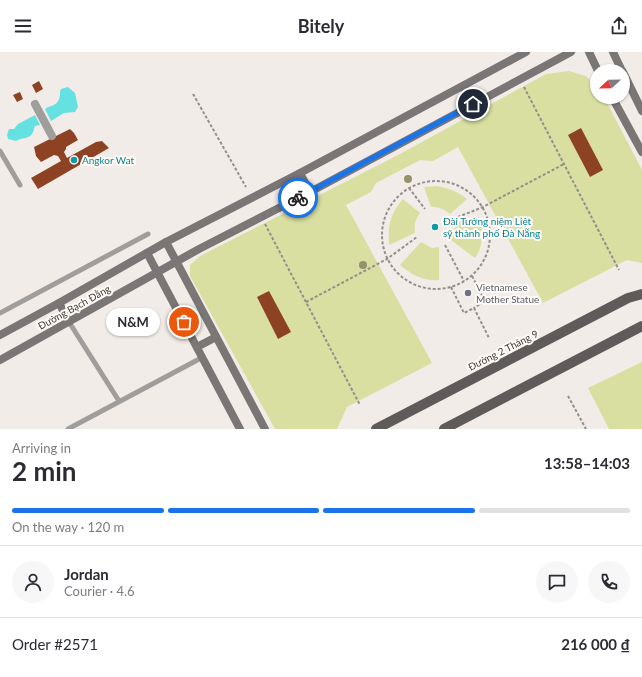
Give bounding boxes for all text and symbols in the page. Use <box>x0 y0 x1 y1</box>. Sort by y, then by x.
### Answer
icon: menu <box>12 15 34 37</box>
text: Bitely <box>298 15 344 37</box>
icon: share <box>608 15 630 37</box>
north arrow <box>590 64 630 104</box>
map controls <box>590 64 630 104</box>
pin <box>456 87 490 121</box>
icon: home <box>462 93 484 115</box>
place label: Angkor Wat <box>82 154 135 166</box>
marker: Angkor Wat <box>69 155 79 165</box>
courier <box>278 178 318 218</box>
icon: bike <box>287 187 309 209</box>
place label: Đài Tưởng niệm Liệt sỹ thành phố Đà Nẵng <box>443 215 540 239</box>
marker: Đài Tưởng niệm Liệt sỹ thành phố Đà Nẵng <box>430 222 440 232</box>
place label: Vietnamese Mother Statue <box>476 281 539 305</box>
street label: Đường Bạch Đằng <box>36 282 112 332</box>
marker: Vietnamese Mother Statue <box>463 288 473 298</box>
pin <box>167 305 201 339</box>
callout: N&M <box>106 308 160 336</box>
icon: bag <box>173 311 195 333</box>
text: N&M <box>117 314 149 330</box>
street label: Đường 2 Tháng 9 <box>466 327 540 373</box>
text: Arriving in <box>12 440 71 456</box>
text: 13:58–14:03 <box>544 454 630 472</box>
text: 2 min <box>12 455 76 487</box>
text: On the way · 120 m <box>12 519 124 535</box>
button: person <box>12 561 54 603</box>
button: chat <box>536 561 578 603</box>
button: phone <box>588 561 630 603</box>
text: Jordan <box>64 565 109 583</box>
text: Courier · 4.6 <box>64 583 135 599</box>
text: Order #2571 <box>12 635 98 653</box>
text: 216 000 ₫ <box>561 635 630 653</box>

